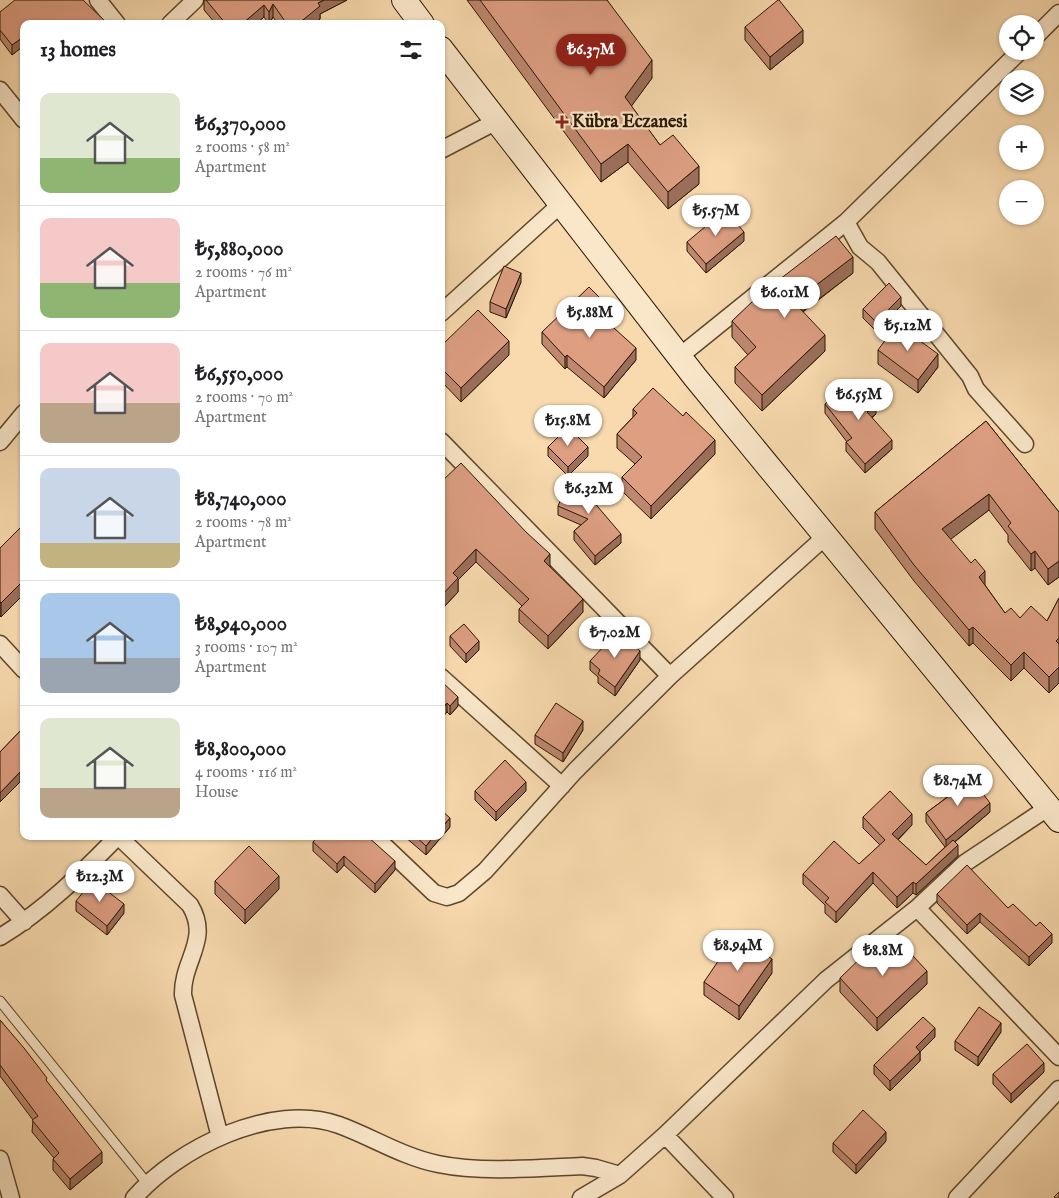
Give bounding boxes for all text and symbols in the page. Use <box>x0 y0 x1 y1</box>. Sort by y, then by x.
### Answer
map controls <box>999 15 1044 225</box>
button: locate <box>999 15 1044 60</box>
pin: ₺6.37M <box>550 34 632 76</box>
icon: filters <box>397 36 425 64</box>
text: 13 homes <box>40 37 116 64</box>
text: ₺6.37M <box>567 40 615 60</box>
button: layers <box>999 70 1044 115</box>
text: ₺6,370,000 <box>195 111 286 138</box>
place label: Kübra Eczanesi <box>572 111 688 134</box>
icon: home <box>80 113 140 173</box>
marker: Kübra Eczanesi <box>556 116 568 128</box>
button: + <box>999 125 1044 170</box>
text: 2 rooms · 58 m² <box>195 138 290 158</box>
text: Apartment <box>195 158 266 178</box>
button: − <box>999 180 1044 225</box>
pin: ₺5.57M <box>675 194 757 237</box>
text: ₺5.57M <box>693 201 739 221</box>
text: ₺5,880,000 <box>195 236 284 263</box>
icon: home <box>80 238 140 298</box>
text: 2 rooms · 76 m² <box>195 263 292 283</box>
pin: ₺6.01M <box>744 276 826 319</box>
text: Apartment <box>195 283 266 303</box>
text: ₺6.01M <box>761 283 809 303</box>
pin: ₺5.88M <box>549 296 631 339</box>
text: ₺5.88M <box>567 303 613 323</box>
pin: ₺5.12M <box>867 310 949 352</box>
text: ₺5.12M <box>885 316 931 336</box>
text: ₺6,550,000 <box>195 361 283 388</box>
icon: home <box>80 363 140 423</box>
pin: ₺6.55M <box>818 378 900 421</box>
text: ₺6.55M <box>836 385 882 405</box>
text: 2 rooms · 70 m² <box>195 388 293 408</box>
pin: ₺15.8M <box>527 404 609 447</box>
text: Apartment <box>195 408 266 428</box>
text: ₺15.8M <box>545 411 591 431</box>
pin: ₺6.32M <box>548 472 630 515</box>
text: ₺6.32M <box>565 479 613 499</box>
text: ₺8,740,000 <box>195 486 287 513</box>
icon: home <box>80 488 140 548</box>
text: 2 rooms · 78 m² <box>195 513 292 533</box>
text: Apartment <box>195 533 266 553</box>
text: ₺8,940,000 <box>195 611 287 638</box>
icon: home <box>80 613 140 673</box>
pin: ₺7.02M <box>574 616 656 659</box>
text: ₺7.02M <box>590 623 640 643</box>
text: 3 rooms · 107 m² <box>195 638 298 658</box>
text: Apartment <box>195 658 266 678</box>
text: ₺8,800,000 <box>195 736 286 763</box>
icon: home <box>80 738 140 798</box>
text: 4 rooms · 116 m² <box>195 763 297 783</box>
pin: ₺8.74M <box>917 764 999 807</box>
text: ₺8.74M <box>934 771 982 791</box>
text: House <box>195 783 238 803</box>
pin: ₺12.3M <box>59 860 141 903</box>
text: ₺12.3M <box>76 867 124 887</box>
pin: ₺8.94M <box>697 930 779 972</box>
pin: ₺8.8M <box>848 934 918 977</box>
text: ₺8.94M <box>714 936 762 956</box>
text: ₺8.8M <box>863 941 903 961</box>

